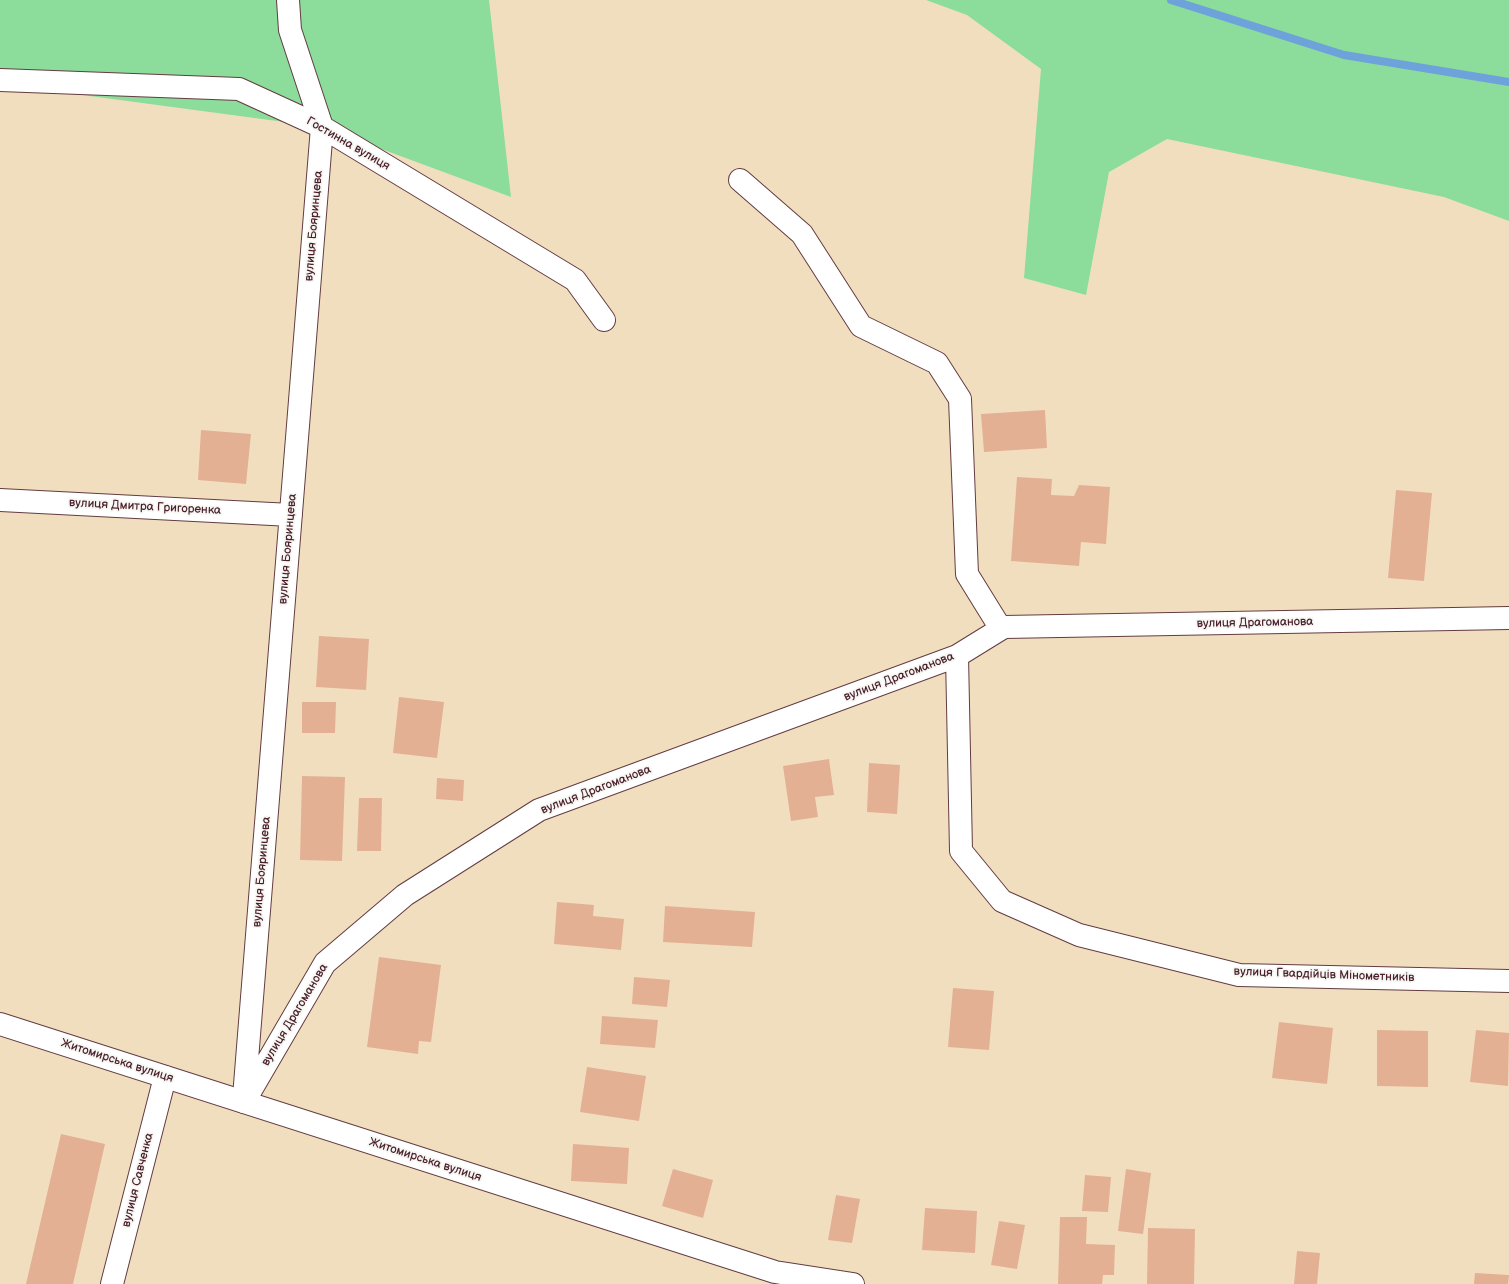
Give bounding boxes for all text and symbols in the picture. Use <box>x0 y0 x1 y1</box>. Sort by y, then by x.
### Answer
street label: Гостинна вулиця <box>304 114 392 174</box>
street label: вулиця Бояринцева <box>302 170 326 282</box>
street label: вулиця Бояринцева <box>276 493 300 605</box>
street label: вулиця Дмитра Григоренка <box>69 496 221 518</box>
street label: вулиця Драгоманова <box>1197 615 1313 631</box>
street label: вулиця Драгоманова <box>842 649 956 705</box>
street label: вулиця Драгоманова <box>539 762 653 818</box>
street label: вулиця Бояринцева <box>250 816 274 928</box>
street label: вулиця Драгоманова <box>259 961 331 1069</box>
street label: вулиця Гвардійців Мінометників <box>1233 965 1415 985</box>
street label: Житомирська вулиця <box>59 1036 175 1086</box>
street label: вулиця Савченка <box>119 1131 157 1229</box>
street label: Житомирська вулиця <box>367 1135 483 1185</box>

